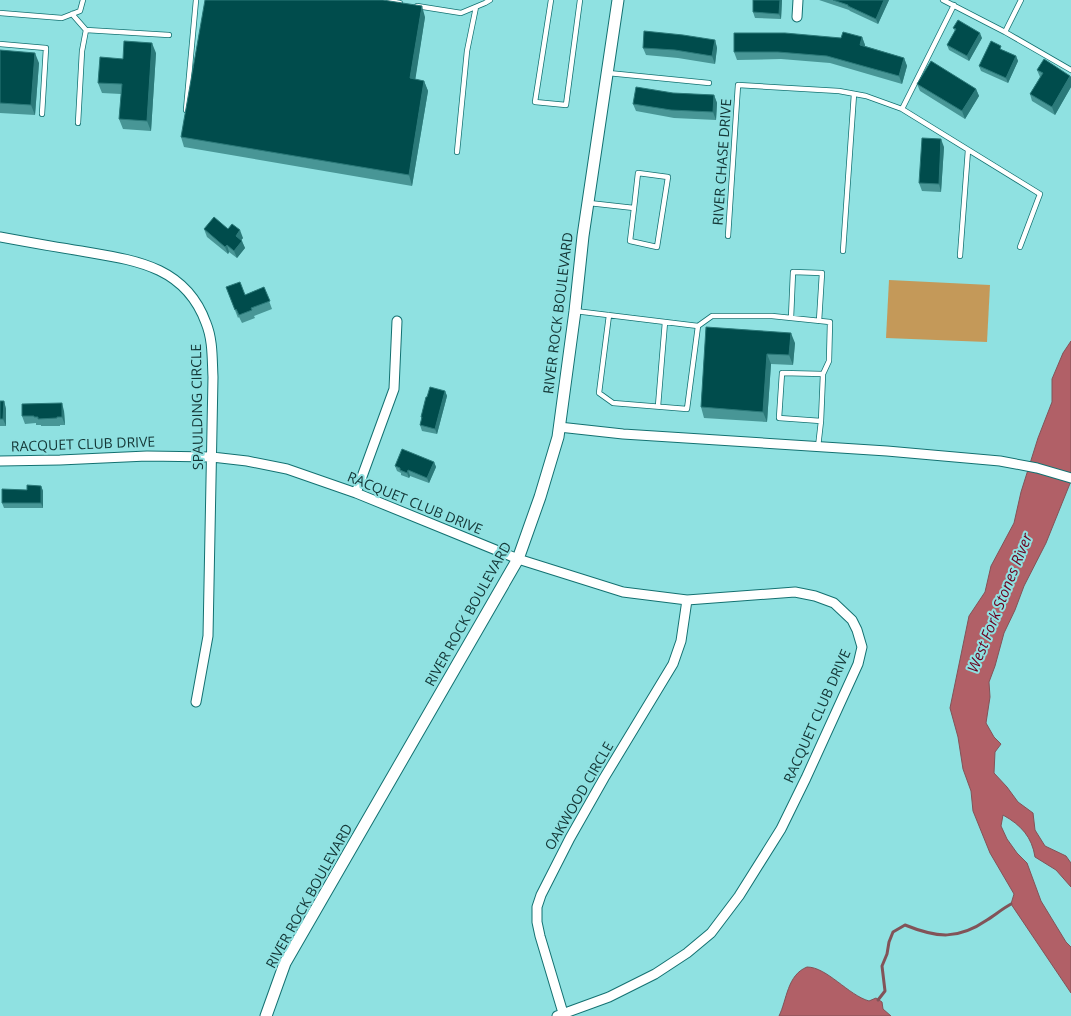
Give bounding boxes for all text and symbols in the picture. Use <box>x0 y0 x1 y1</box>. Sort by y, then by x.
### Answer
street label: RIVER CHASE DRIVE <box>708 98 735 226</box>
street label: RIVER ROCK BOULEVARD <box>538 231 577 395</box>
street label: SPAULDING CIRCLE <box>186 344 207 470</box>
street label: RACQUET CLUB DRIVE <box>10 431 155 456</box>
street label: RACQUET CLUB DRIVE <box>345 467 486 538</box>
water label: West Fork Stones River <box>962 529 1037 675</box>
street label: RIVER ROCK BOULEVARD <box>420 538 515 690</box>
street label: RACQUET CLUB DRIVE <box>779 646 855 786</box>
street label: OAKWOOD CIRCLE <box>540 738 617 853</box>
street label: RIVER ROCK BOULEVARD <box>261 820 356 972</box>

